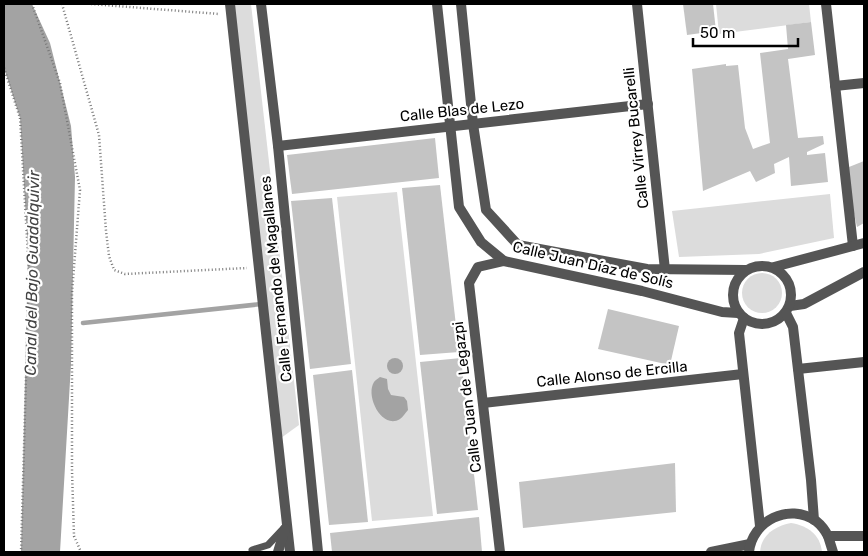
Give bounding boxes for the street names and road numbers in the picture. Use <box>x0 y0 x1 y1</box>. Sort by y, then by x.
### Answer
street label: Calle Virrey Bucarelli <box>620 66 652 210</box>
street label: Calle Blas de Lezo <box>399 95 525 125</box>
street label: Calle Fernando de Magallanes <box>256 175 296 383</box>
street label: Calle Juan Díaz de Solís <box>511 238 676 292</box>
street label: Calle Juan de Legazpi <box>449 320 485 474</box>
street label: Calle Alonso de Ercilla <box>536 357 688 391</box>

